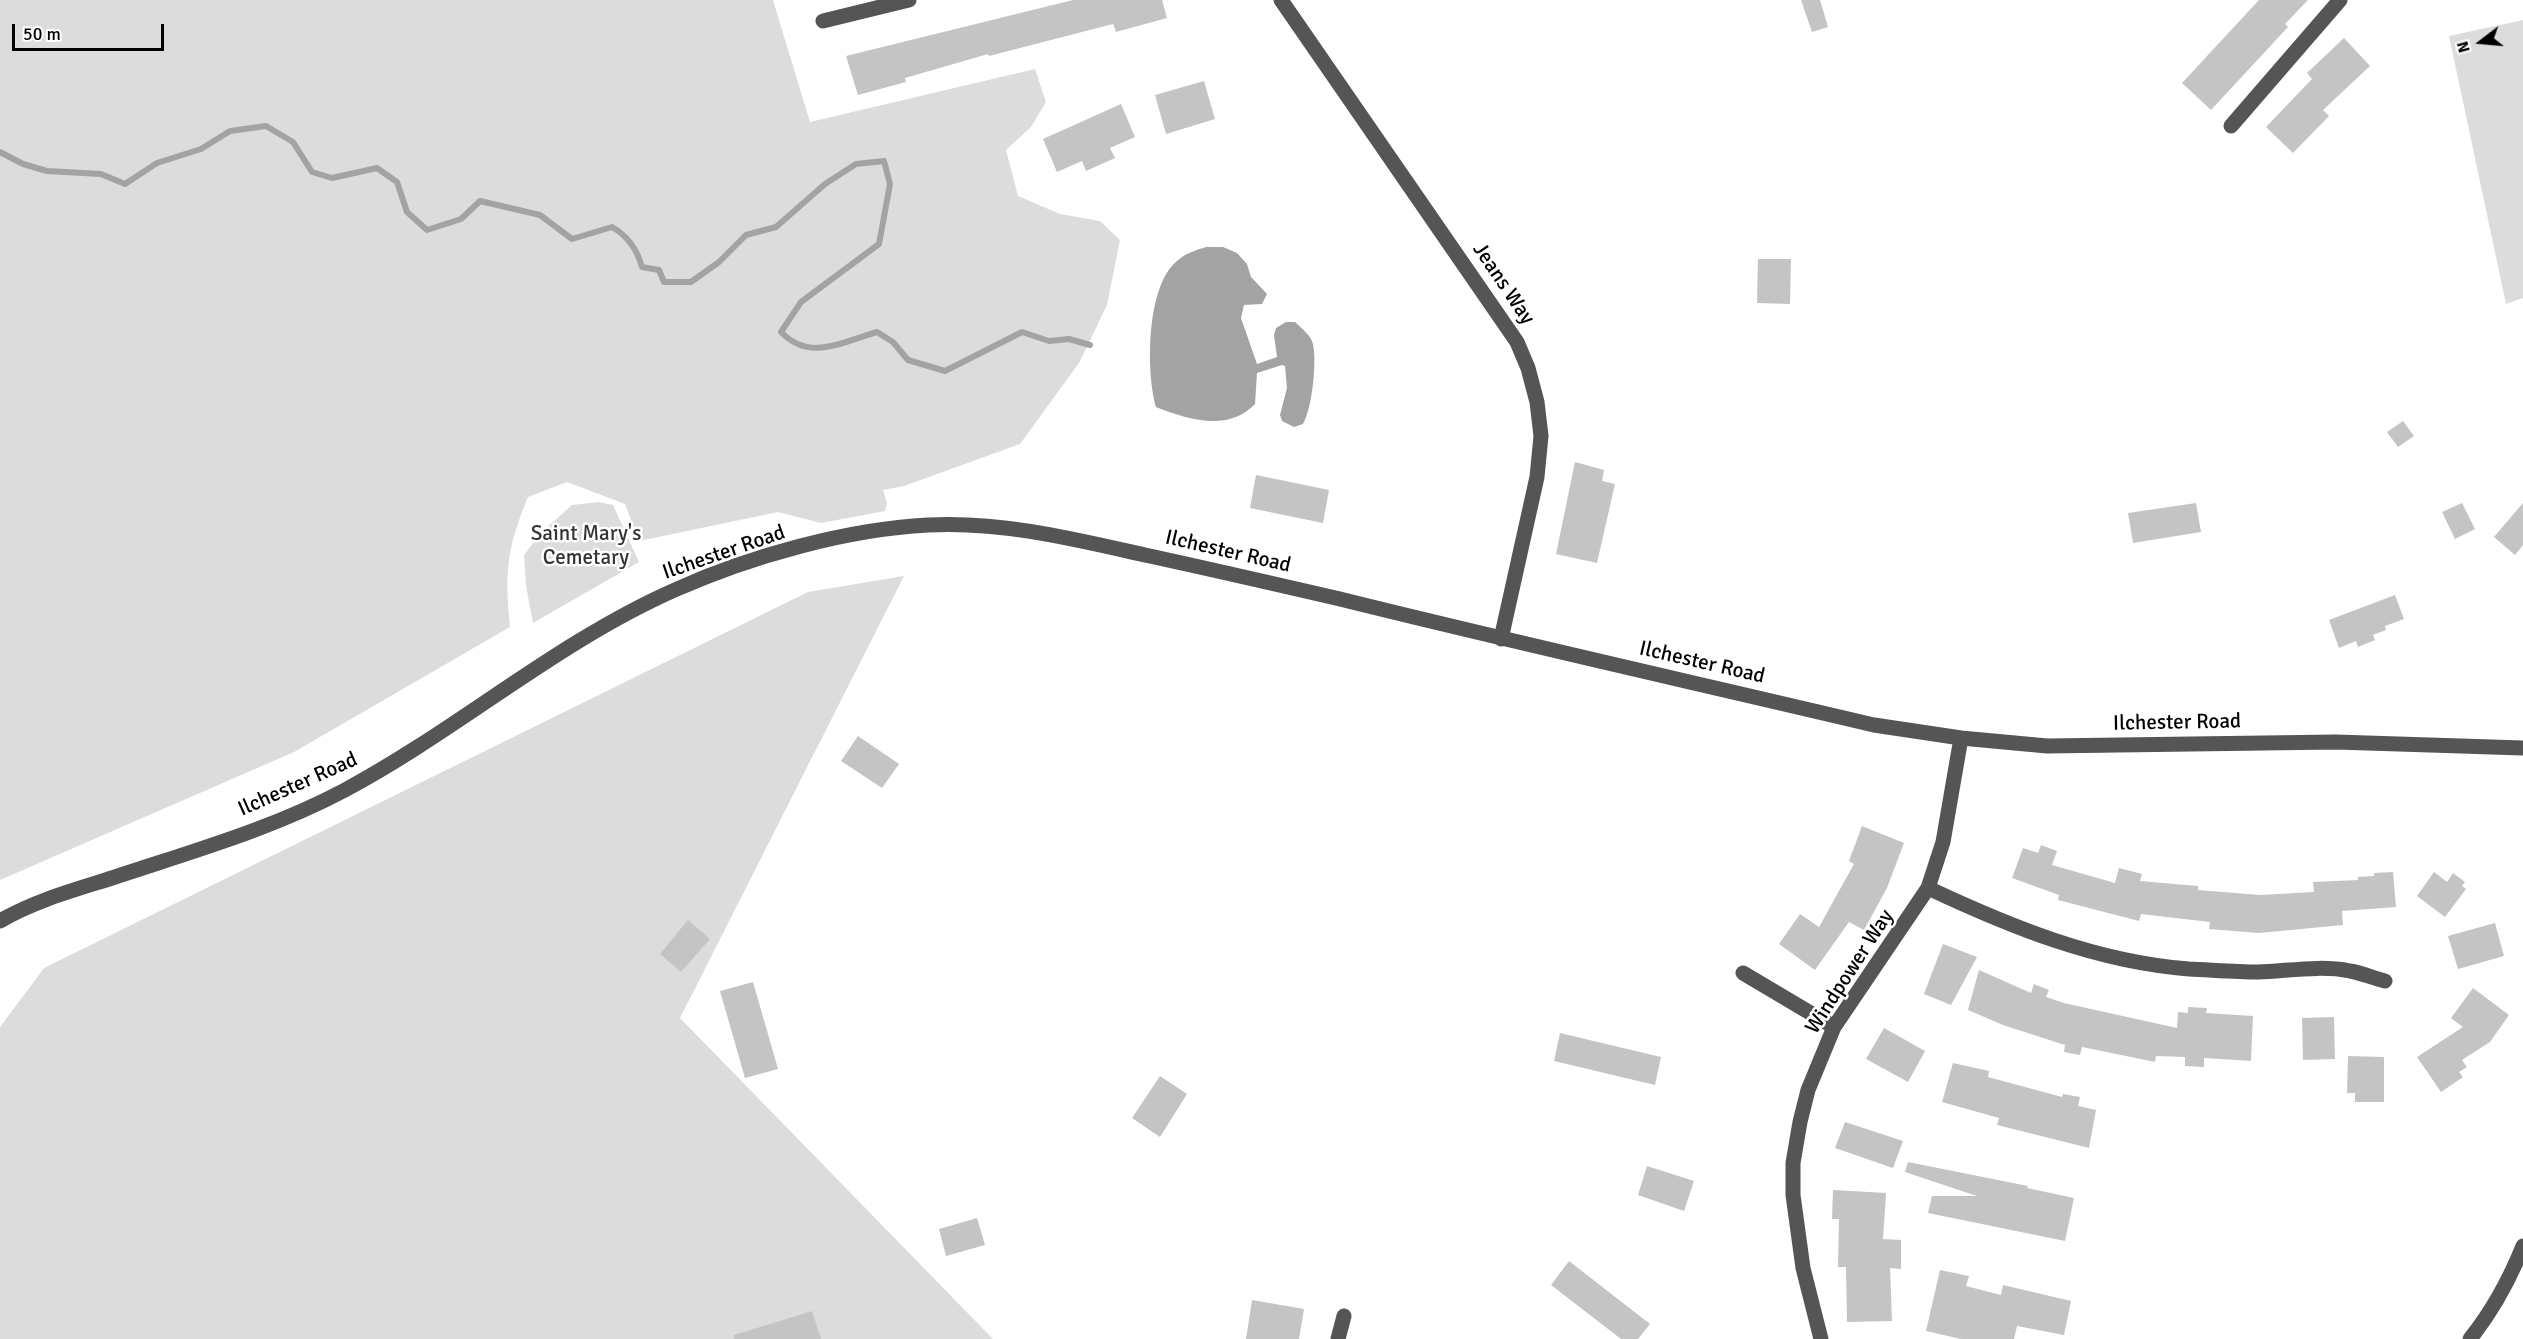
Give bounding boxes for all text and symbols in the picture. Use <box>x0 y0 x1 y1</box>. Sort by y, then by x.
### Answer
scale bar <box>15 12 166 50</box>
north arrow <box>2451 12 2511 72</box>
text: 50 m <box>23 23 61 45</box>
text: N <box>2453 39 2475 55</box>
street label: Jeans Way <box>1467 238 1539 330</box>
street label: Ilchester Road <box>659 520 789 586</box>
park label: Saint Mary's Cemetary <box>531 521 641 571</box>
street label: Ilchester Road <box>1163 525 1293 579</box>
street label: Ilchester Road <box>1637 636 1767 690</box>
street label: Ilchester Road <box>2113 709 2241 737</box>
street label: Ilchester Road <box>234 747 362 823</box>
street label: Windpower Way <box>1800 905 1900 1039</box>

